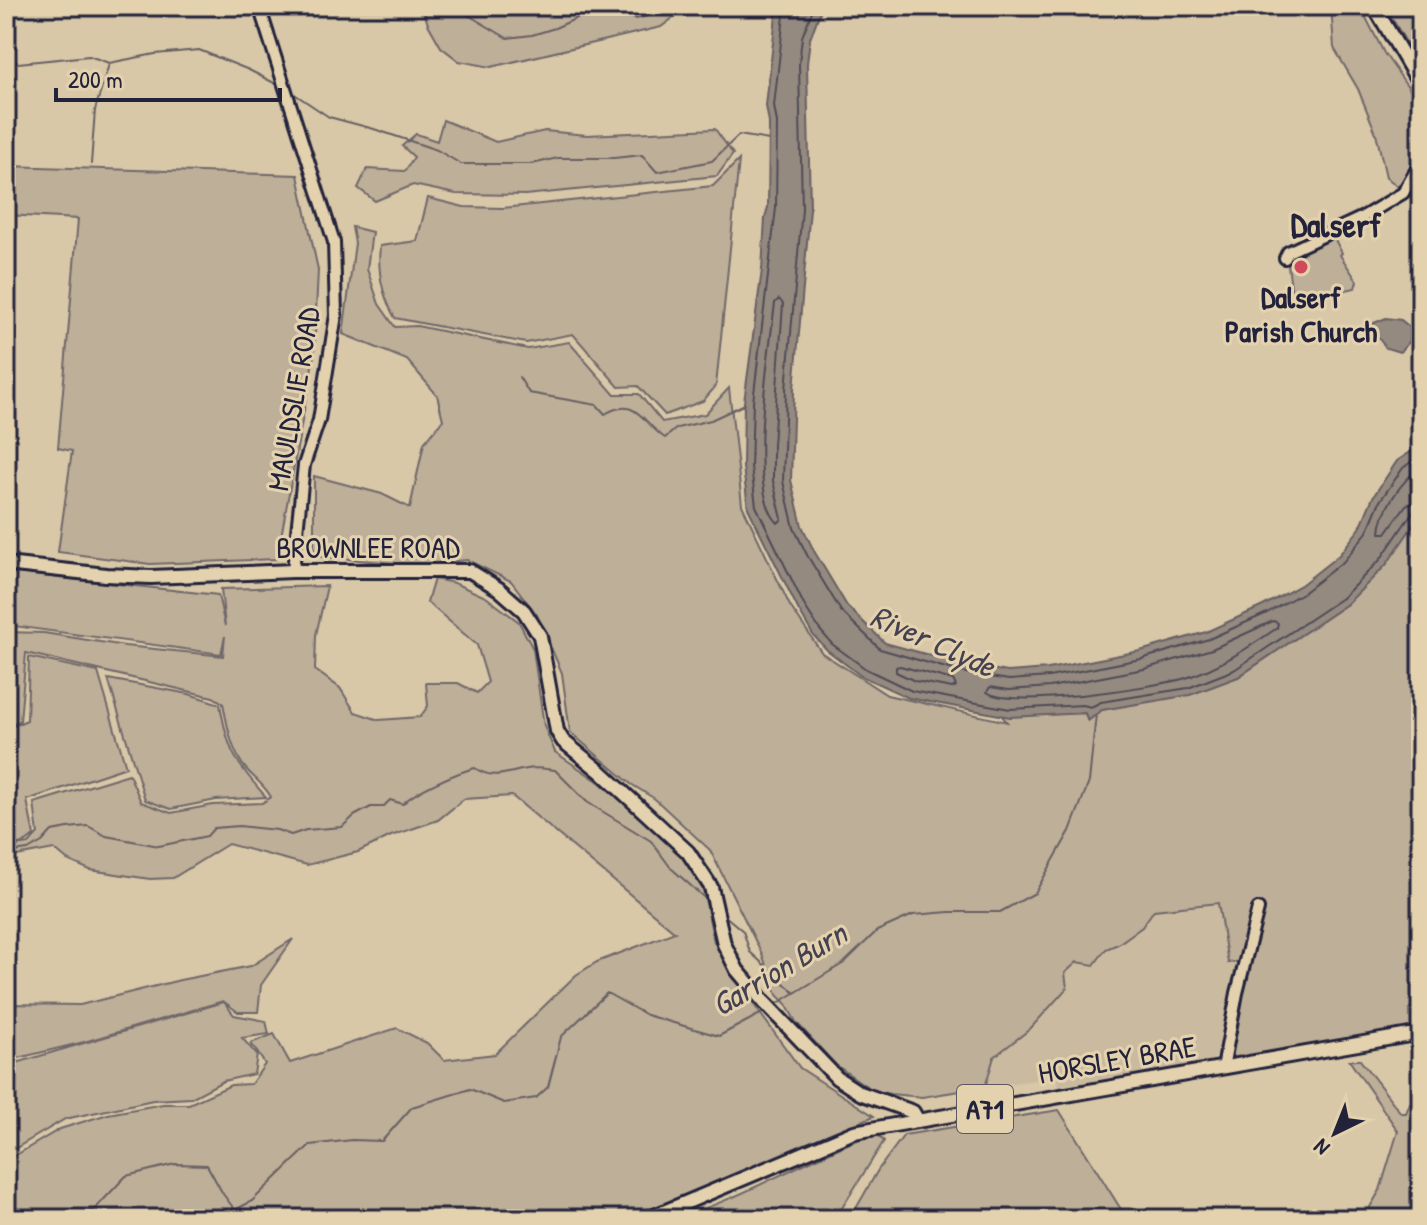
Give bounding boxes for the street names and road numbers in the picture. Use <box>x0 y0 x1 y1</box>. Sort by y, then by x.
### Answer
street label: MAULDSLIE ROAD <box>257 303 329 494</box>
street label: BROWNLEE ROAD <box>276 527 461 567</box>
street label: HORSLEY BRAE <box>1035 1025 1199 1093</box>
road number: A71 <box>957 1085 1013 1133</box>

